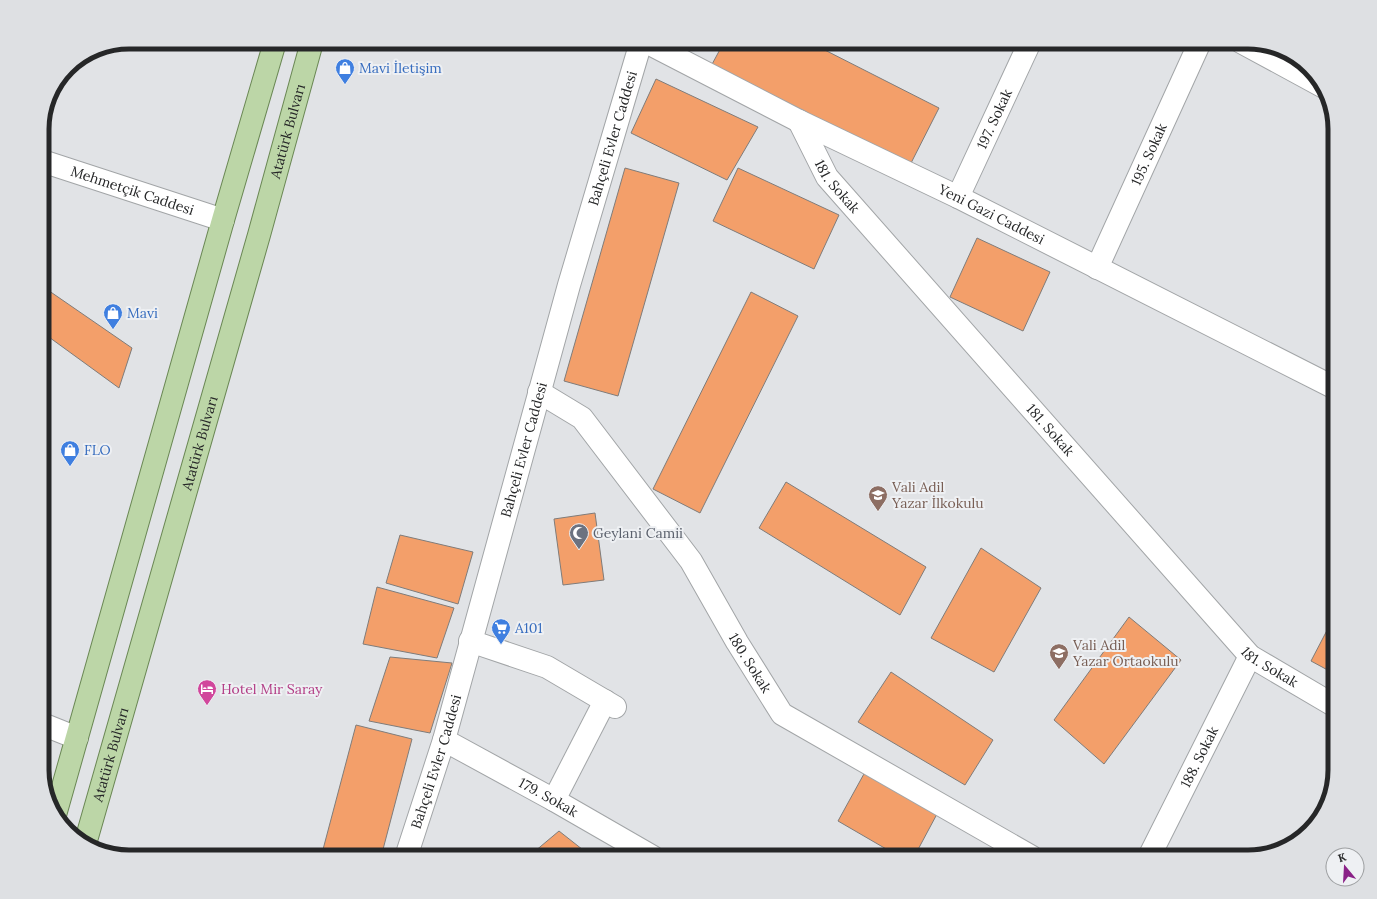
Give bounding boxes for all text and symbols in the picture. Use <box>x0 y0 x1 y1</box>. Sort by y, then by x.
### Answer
shop icon: Mavi İletişim <box>334 57 356 85</box>
place label: Mavi İletişim <box>359 59 442 77</box>
street label: Bahçeli Evler Caddesi <box>584 69 641 208</box>
street label: Atatürk Bulvarı <box>266 82 309 181</box>
street label: 197. Sokak <box>973 86 1016 152</box>
street label: 195. Sokak <box>1127 120 1171 188</box>
street label: 181. Sokak <box>811 156 864 217</box>
street label: Mehmetçik Caddesi <box>68 162 196 219</box>
street label: Yeni Gazi Caddesi <box>935 180 1048 248</box>
shop icon: Mavi <box>102 302 124 330</box>
place label: Mavi <box>127 304 158 322</box>
street label: Bahçeli Evler Caddesi <box>497 380 551 519</box>
street label: Atatürk Bulvarı <box>177 394 222 493</box>
street label: 181. Sokak <box>1023 400 1078 460</box>
shop icon: FLO <box>59 439 81 467</box>
place label: FLO <box>84 441 111 459</box>
place label: Vali Adil Yazar İlkokulu <box>891 478 984 512</box>
school or university icon: Vali Adil Yazar İlkokulu <box>867 484 889 512</box>
mosque icon: Geylani Camii <box>568 522 590 550</box>
place label: Geylani Camii <box>593 524 683 542</box>
supermarket icon: A101 <box>490 617 512 645</box>
place label: A101 <box>514 619 543 637</box>
street label: 180. Sokak <box>725 630 776 697</box>
place label: Vali Adil Yazar Ortaokulu <box>1072 636 1179 670</box>
school or university icon: Vali Adil Yazar Ortaokulu <box>1048 642 1070 670</box>
street label: 181. Sokak <box>1237 643 1302 691</box>
hotel icon: Hotel Mir Saray <box>196 678 218 706</box>
place label: Hotel Mir Saray <box>221 680 323 698</box>
street label: Bahçeli Evler Caddesi <box>407 693 465 831</box>
street label: Atatürk Bulvarı <box>88 705 133 805</box>
street label: 188. Sokak <box>1176 723 1222 791</box>
street label: 179. Sokak <box>516 774 582 821</box>
north arrow <box>1325 847 1365 887</box>
text: K <box>1336 850 1348 865</box>

